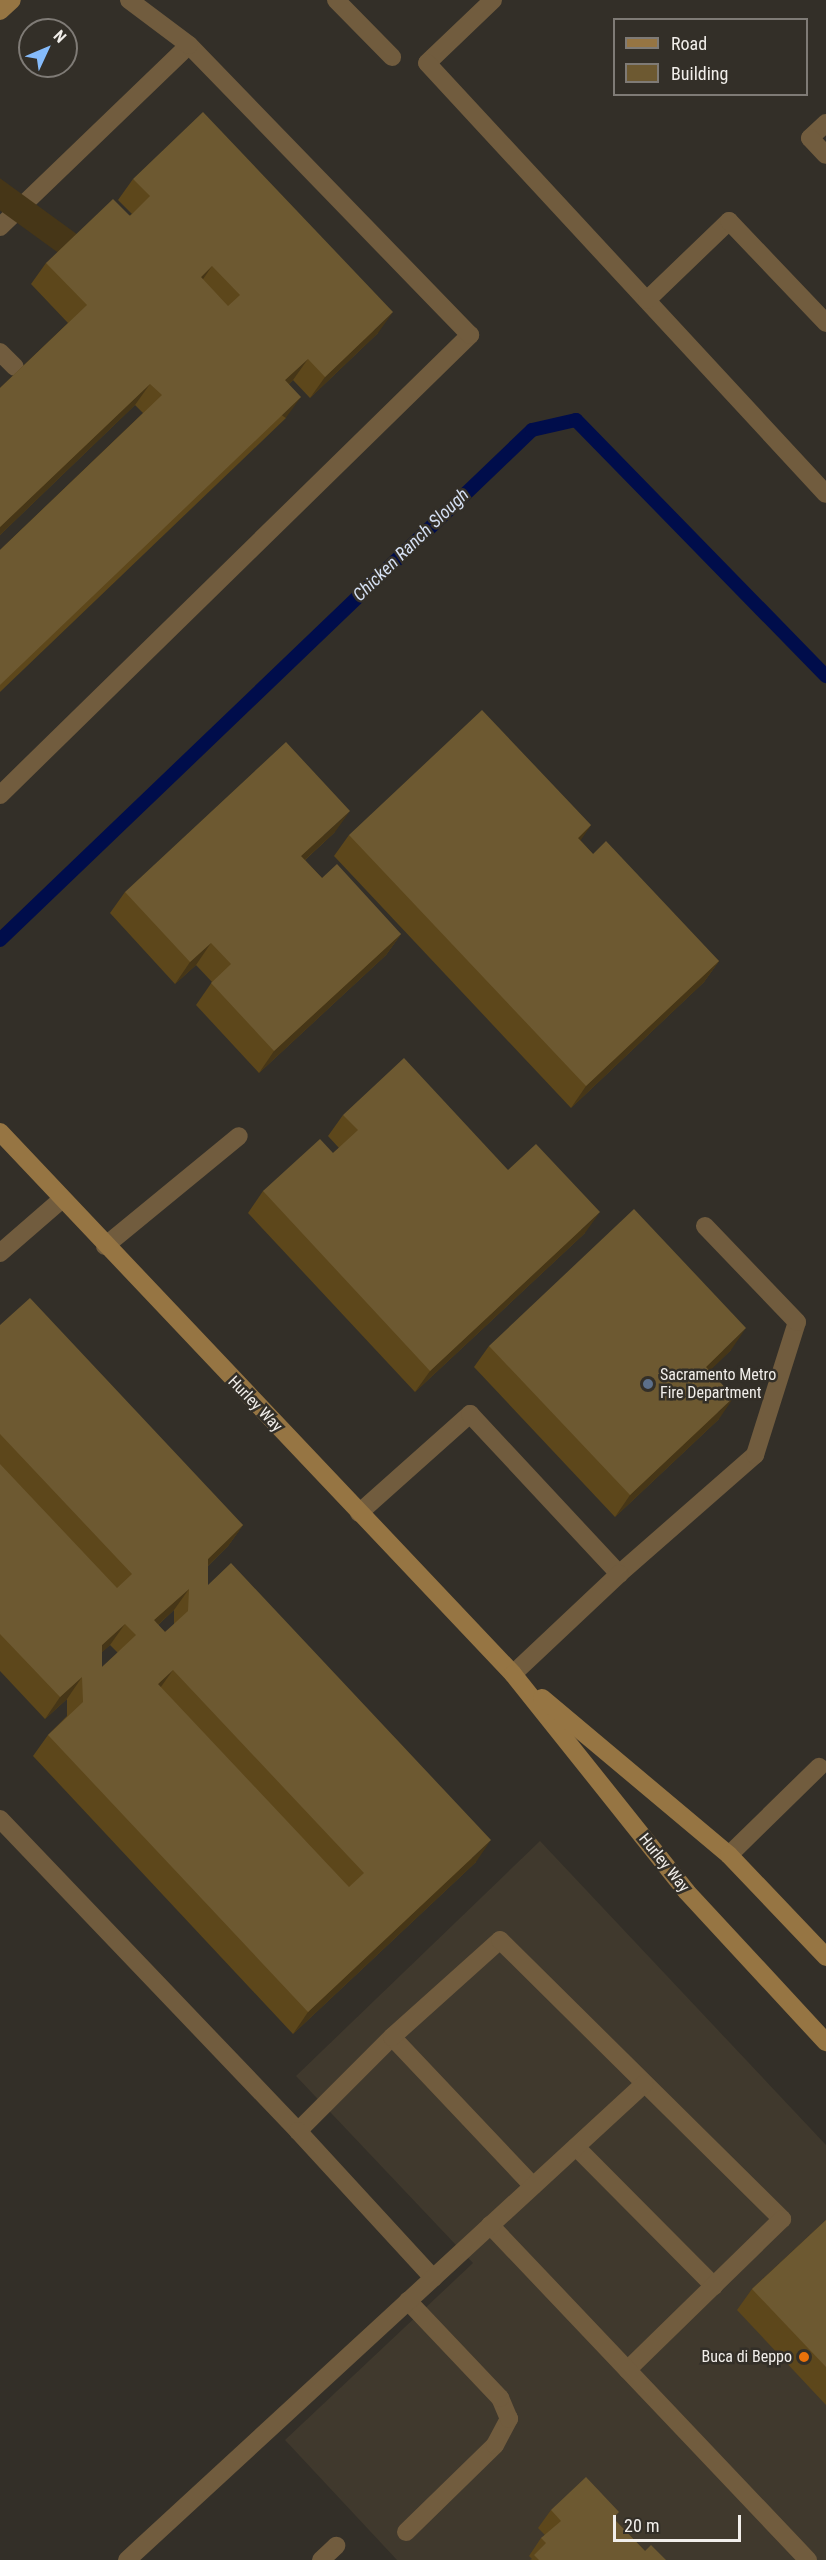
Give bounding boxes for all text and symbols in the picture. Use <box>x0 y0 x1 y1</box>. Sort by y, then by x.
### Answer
north arrow <box>18 18 78 78</box>
legend <box>613 18 808 96</box>
text: N <box>50 26 70 47</box>
text: Road <box>671 33 707 54</box>
text: Building <box>671 63 728 84</box>
water label: Chicken Ranch Slough <box>349 484 473 606</box>
place label: Sacramento Metro Fire Department <box>660 1365 776 1403</box>
street label: Hurley Way <box>224 1372 286 1436</box>
marker: Sacramento Metro Fire Department <box>641 1377 655 1391</box>
street label: Hurley Way <box>634 1830 694 1896</box>
place label: Buca di Beppo <box>701 2347 792 2367</box>
marker: Buca di Beppo <box>797 2350 811 2364</box>
scale bar <box>616 2503 744 2541</box>
text: 20 m <box>624 2515 659 2536</box>

